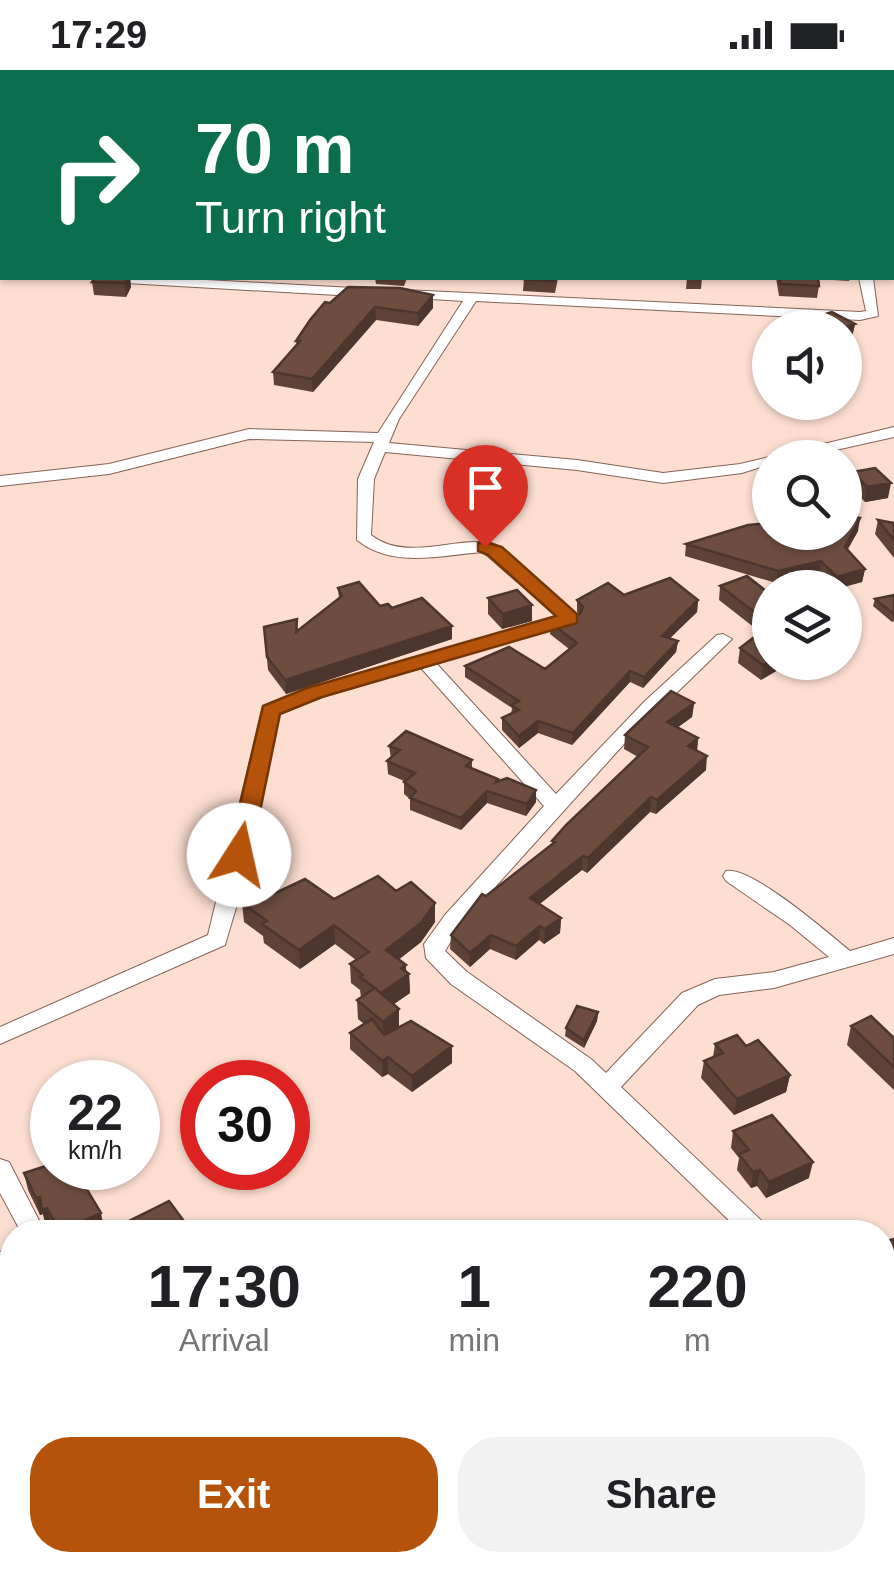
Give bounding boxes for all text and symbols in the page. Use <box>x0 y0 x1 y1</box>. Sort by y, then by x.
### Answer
text: 17:29 <box>50 14 147 56</box>
icon: right <box>30 110 160 240</box>
text: 70 m <box>195 110 355 188</box>
text: Turn right <box>195 192 386 243</box>
map controls <box>752 310 862 680</box>
button: sound <box>752 310 862 420</box>
button: search <box>752 440 862 550</box>
pin <box>443 445 528 548</box>
icon: arrive <box>458 460 513 515</box>
button: layers <box>752 570 862 680</box>
position arrow <box>187 803 291 907</box>
speed limit sign: 30 <box>180 1060 310 1190</box>
text: 22 <box>67 1085 123 1141</box>
text: km/h <box>68 1136 122 1164</box>
text: 17:30 <box>147 1253 301 1320</box>
text: 1 <box>457 1253 491 1320</box>
text: 220 <box>647 1253 748 1320</box>
text: Arrival <box>179 1322 270 1358</box>
text: min <box>448 1322 500 1358</box>
text: m <box>684 1322 711 1358</box>
button: Exit <box>30 1437 438 1552</box>
button: Share <box>458 1437 865 1552</box>

